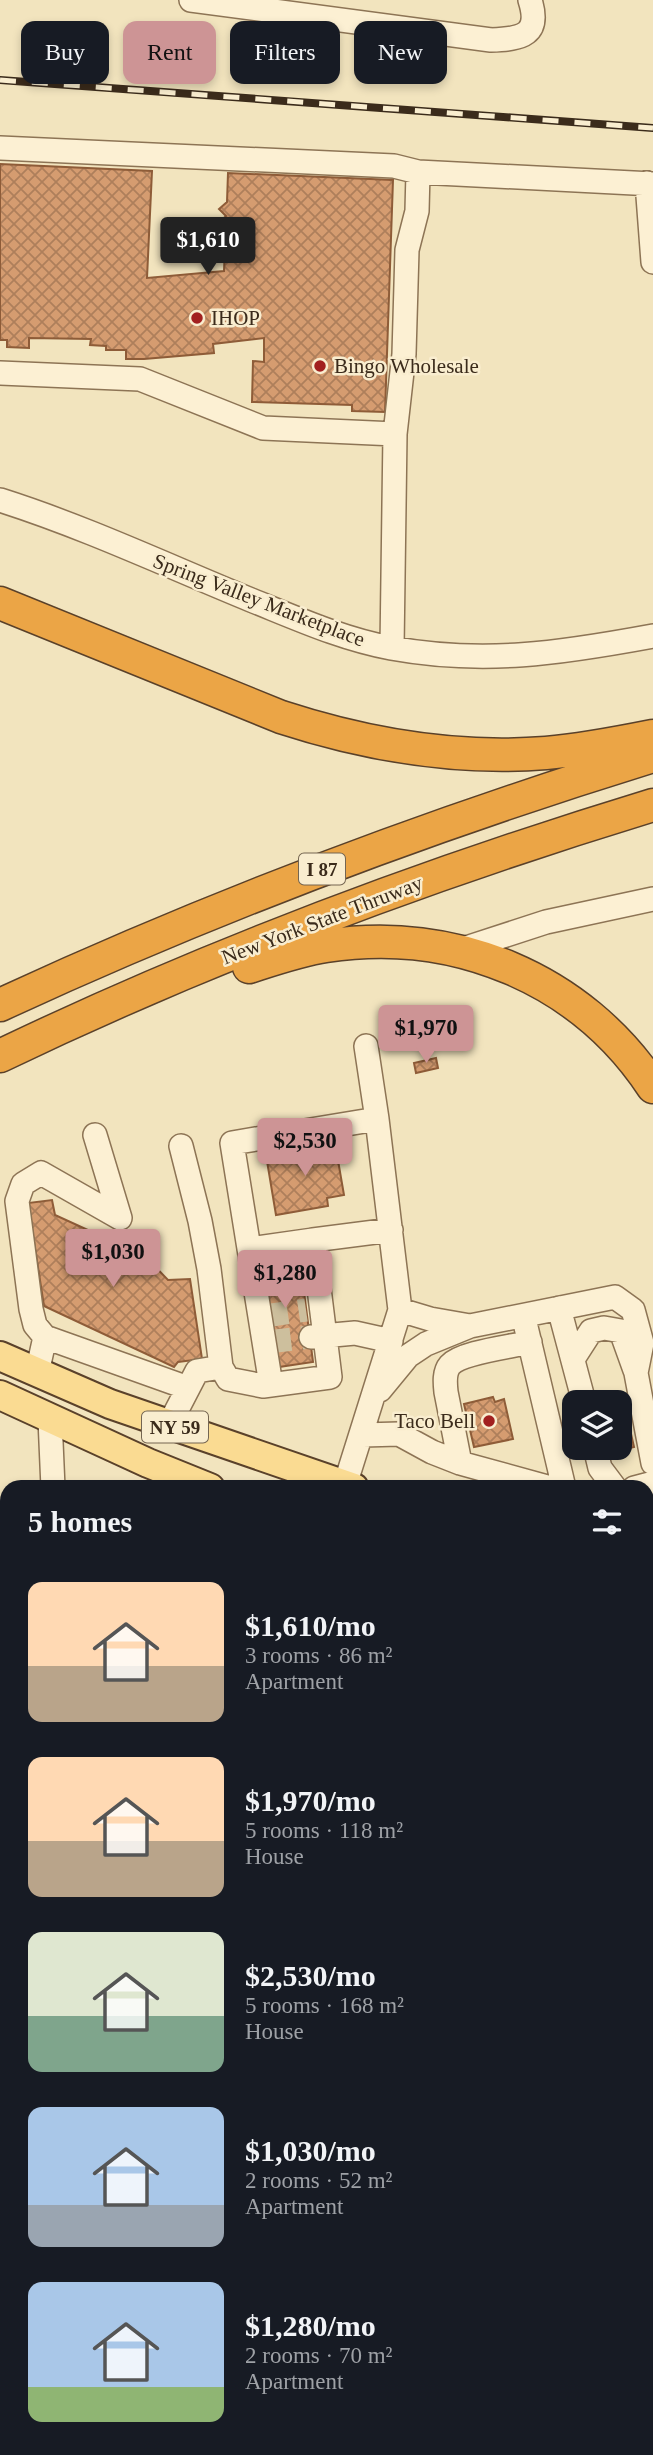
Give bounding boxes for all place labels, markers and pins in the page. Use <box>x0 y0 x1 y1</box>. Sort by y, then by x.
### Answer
pin: $1,610 <box>151 218 265 277</box>
place label: IHOP <box>211 306 260 330</box>
marker: IHOP <box>189 310 205 326</box>
place label: Bingo Wholesale <box>334 354 479 378</box>
marker: Bingo Wholesale <box>312 358 328 374</box>
pin: $1,970 <box>369 1006 483 1065</box>
pin: $2,530 <box>248 1118 362 1178</box>
pin: $1,030 <box>56 1230 170 1289</box>
pin: $1,280 <box>228 1250 342 1310</box>
place label: Taco Bell <box>394 1409 475 1433</box>
marker: Taco Bell <box>481 1413 497 1429</box>

